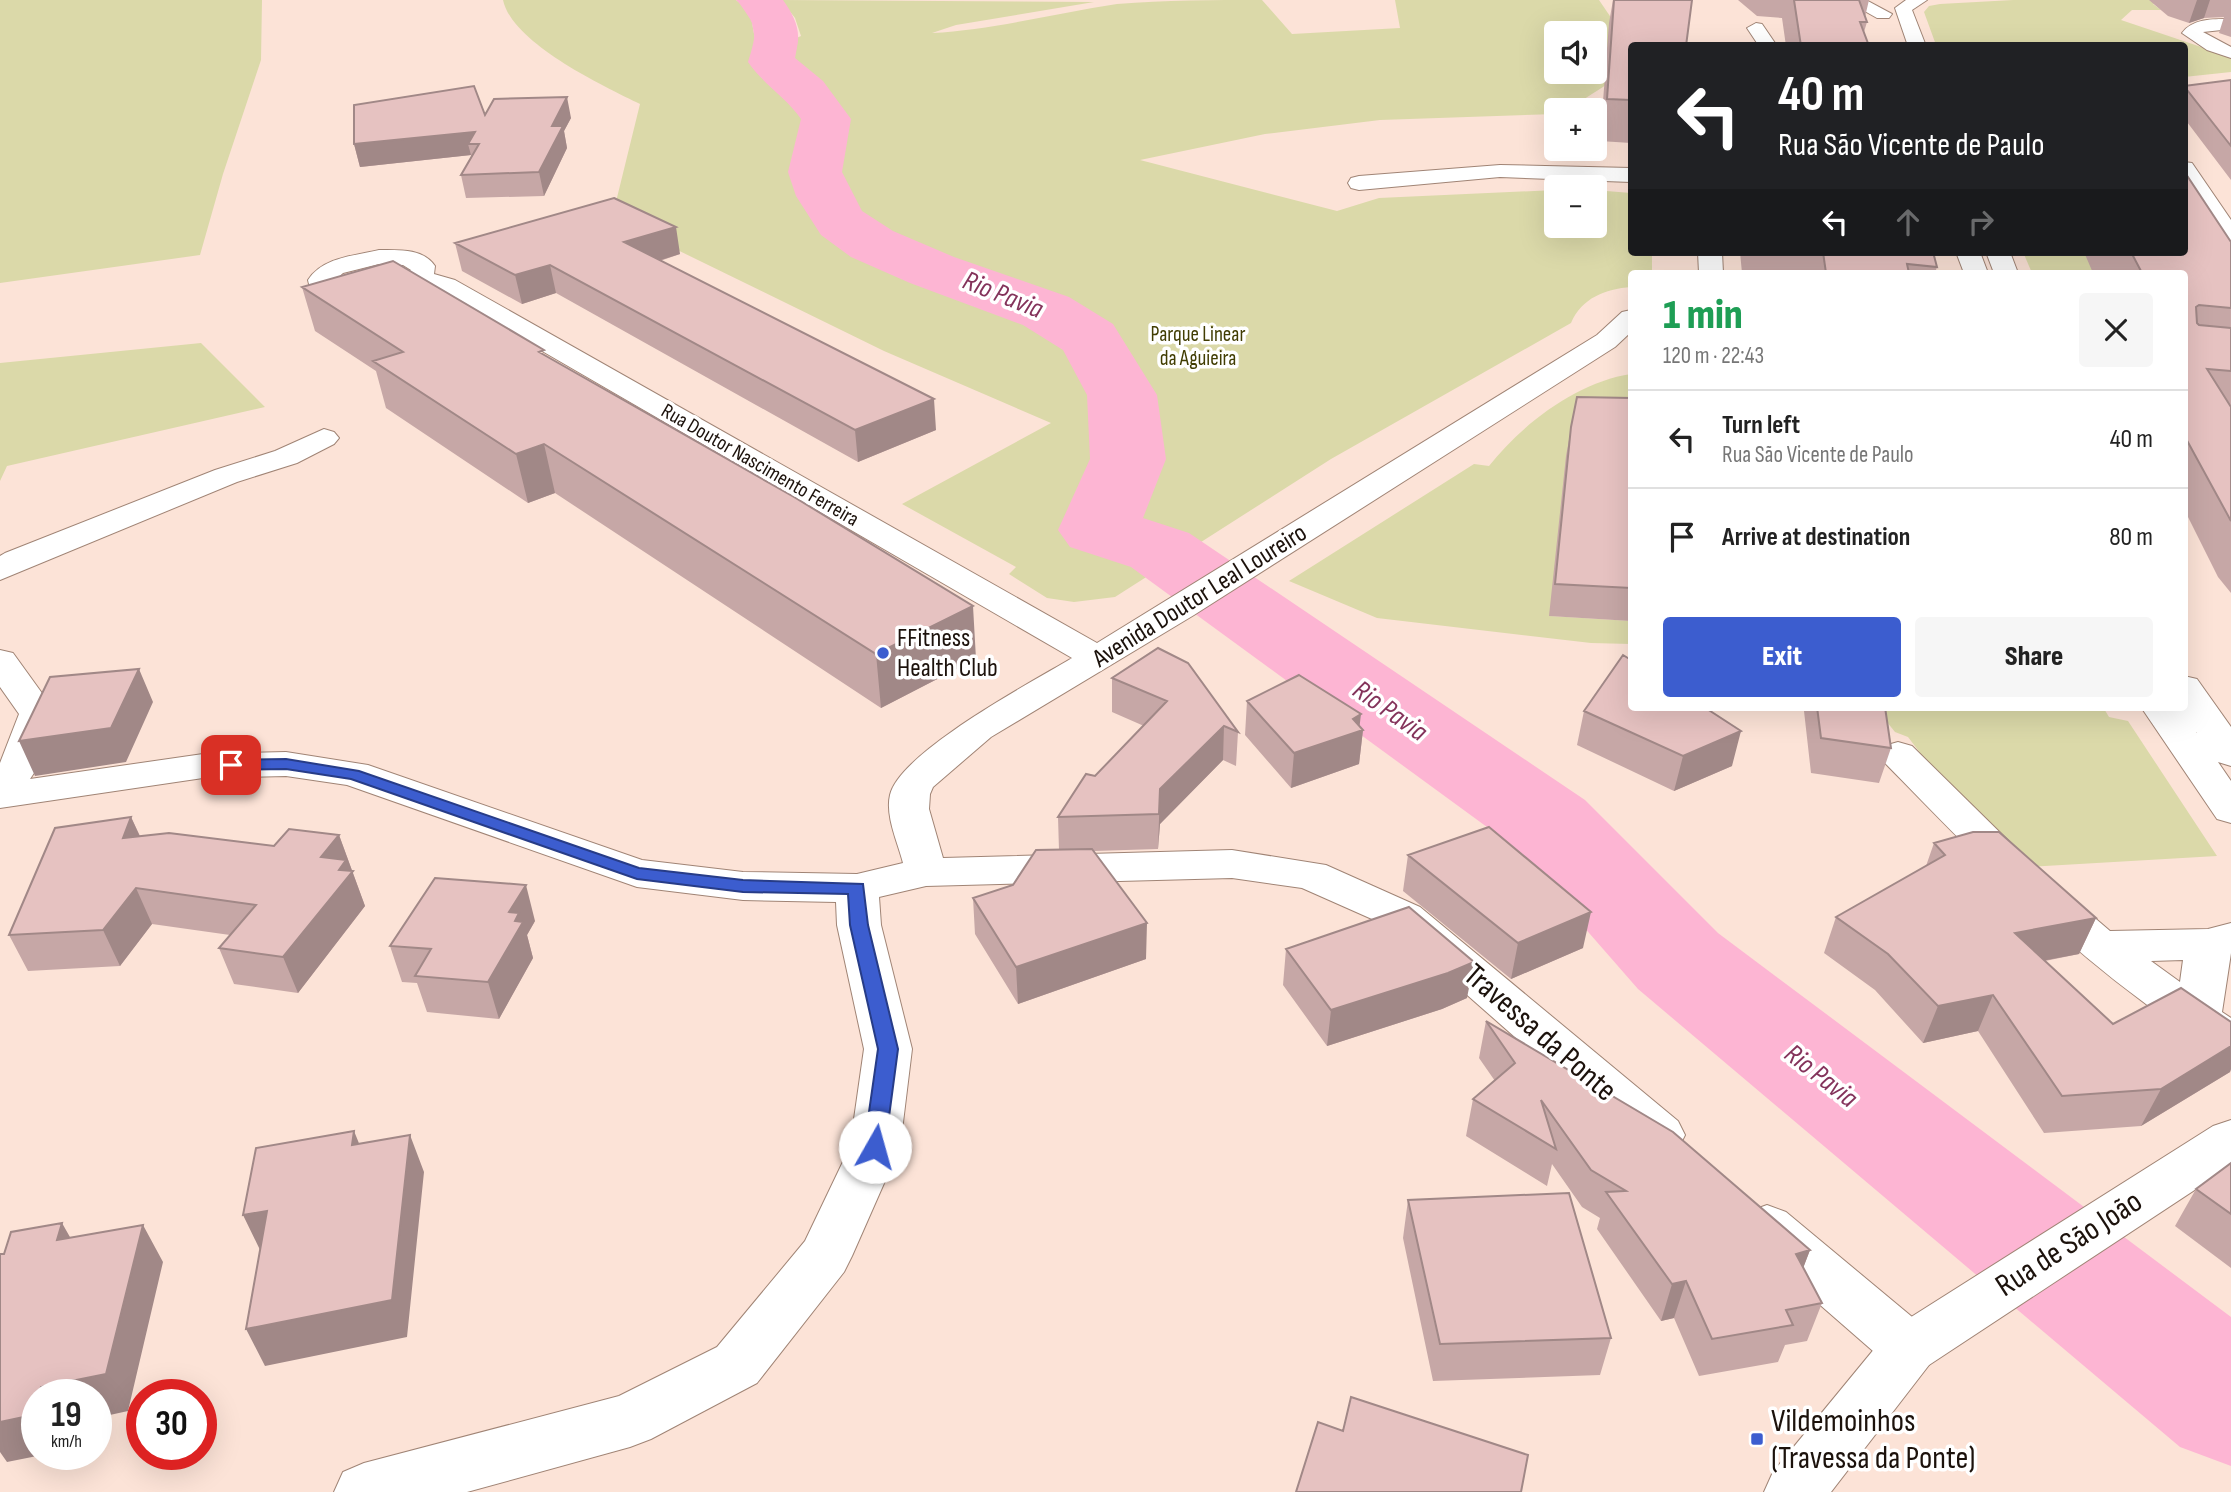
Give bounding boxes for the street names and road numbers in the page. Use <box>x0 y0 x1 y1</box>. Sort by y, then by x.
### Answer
street label: Rua Doutor Nascimento Ferreira <box>657 398 863 532</box>
street label: Avenida Doutor Leal Loureiro <box>1086 518 1313 675</box>
street label: Travessa da Ponte <box>1455 956 1625 1110</box>
street label: Rua de São João <box>1988 1182 2150 1306</box>

